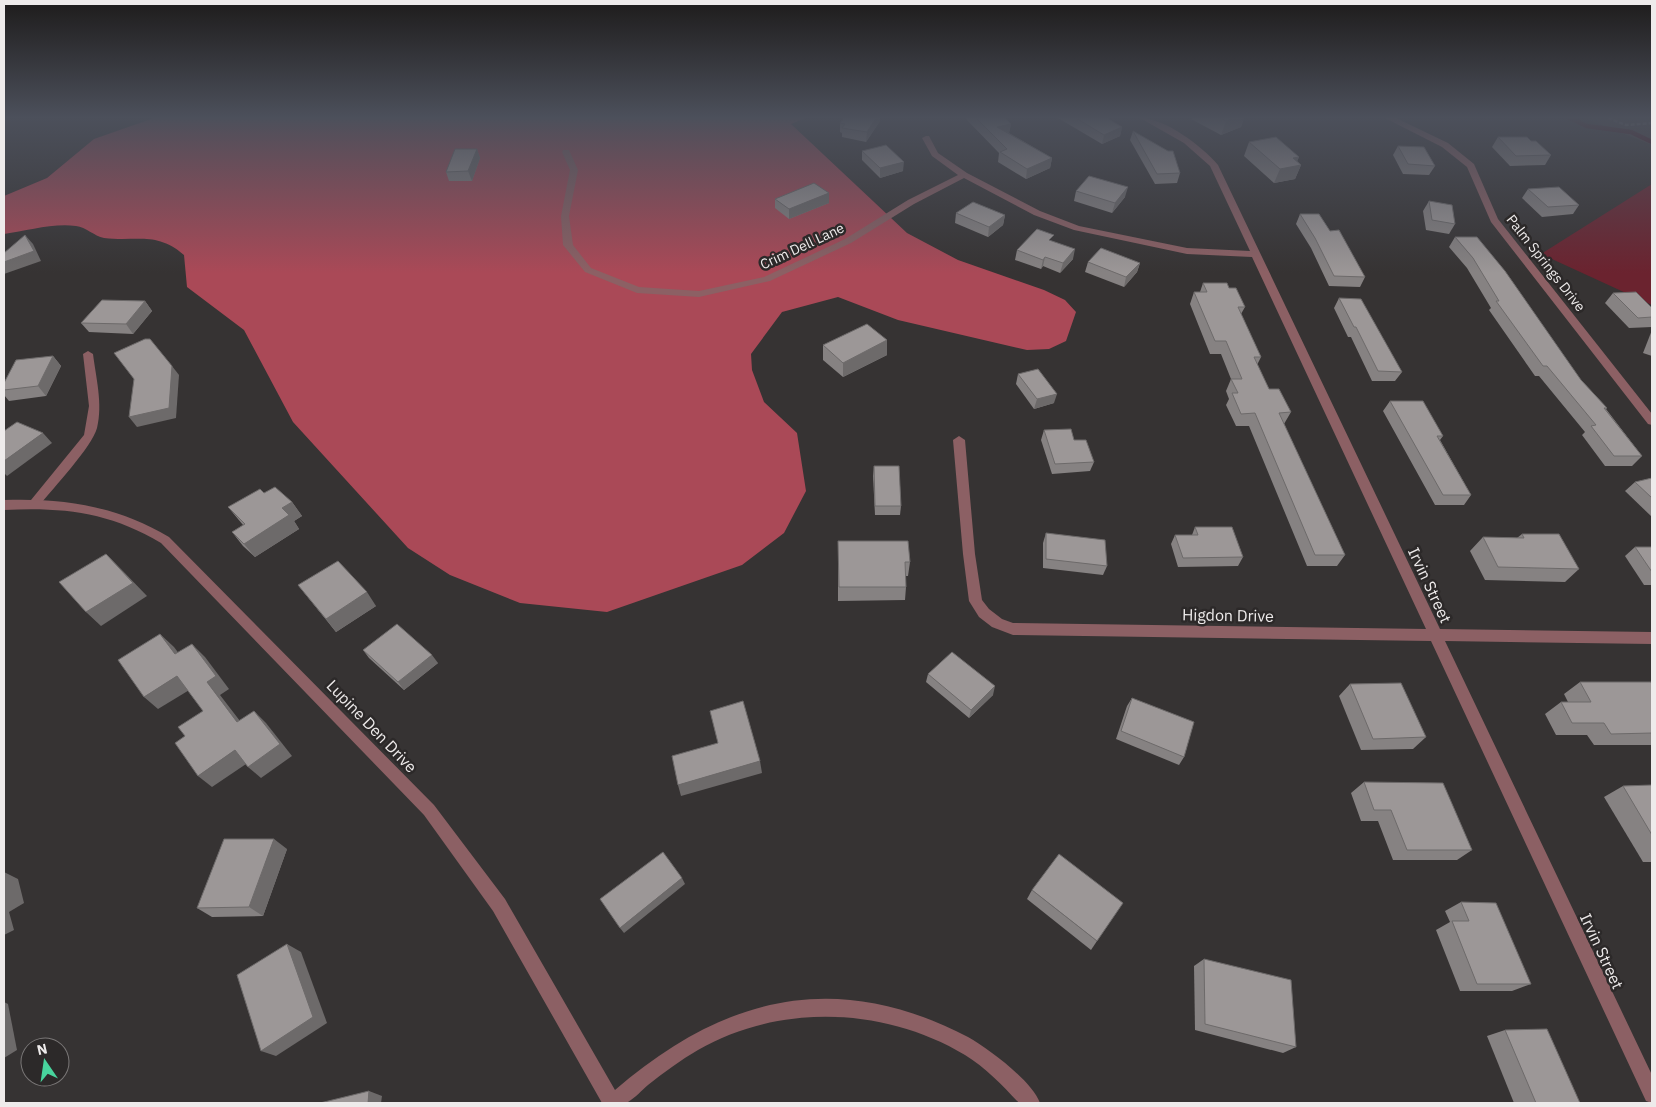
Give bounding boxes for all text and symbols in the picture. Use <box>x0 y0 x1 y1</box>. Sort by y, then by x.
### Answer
street label: Palm Springs Drive <box>1503 211 1590 315</box>
street label: Crim Dell Lane <box>757 219 847 273</box>
street label: Irvin Street <box>1404 544 1456 626</box>
street label: Higdon Drive <box>1182 604 1274 626</box>
street label: Lupine Den Drive <box>323 675 422 777</box>
street label: Irvin Street <box>1576 910 1628 992</box>
north arrow <box>20 1037 70 1087</box>
text: N <box>35 1039 49 1059</box>

